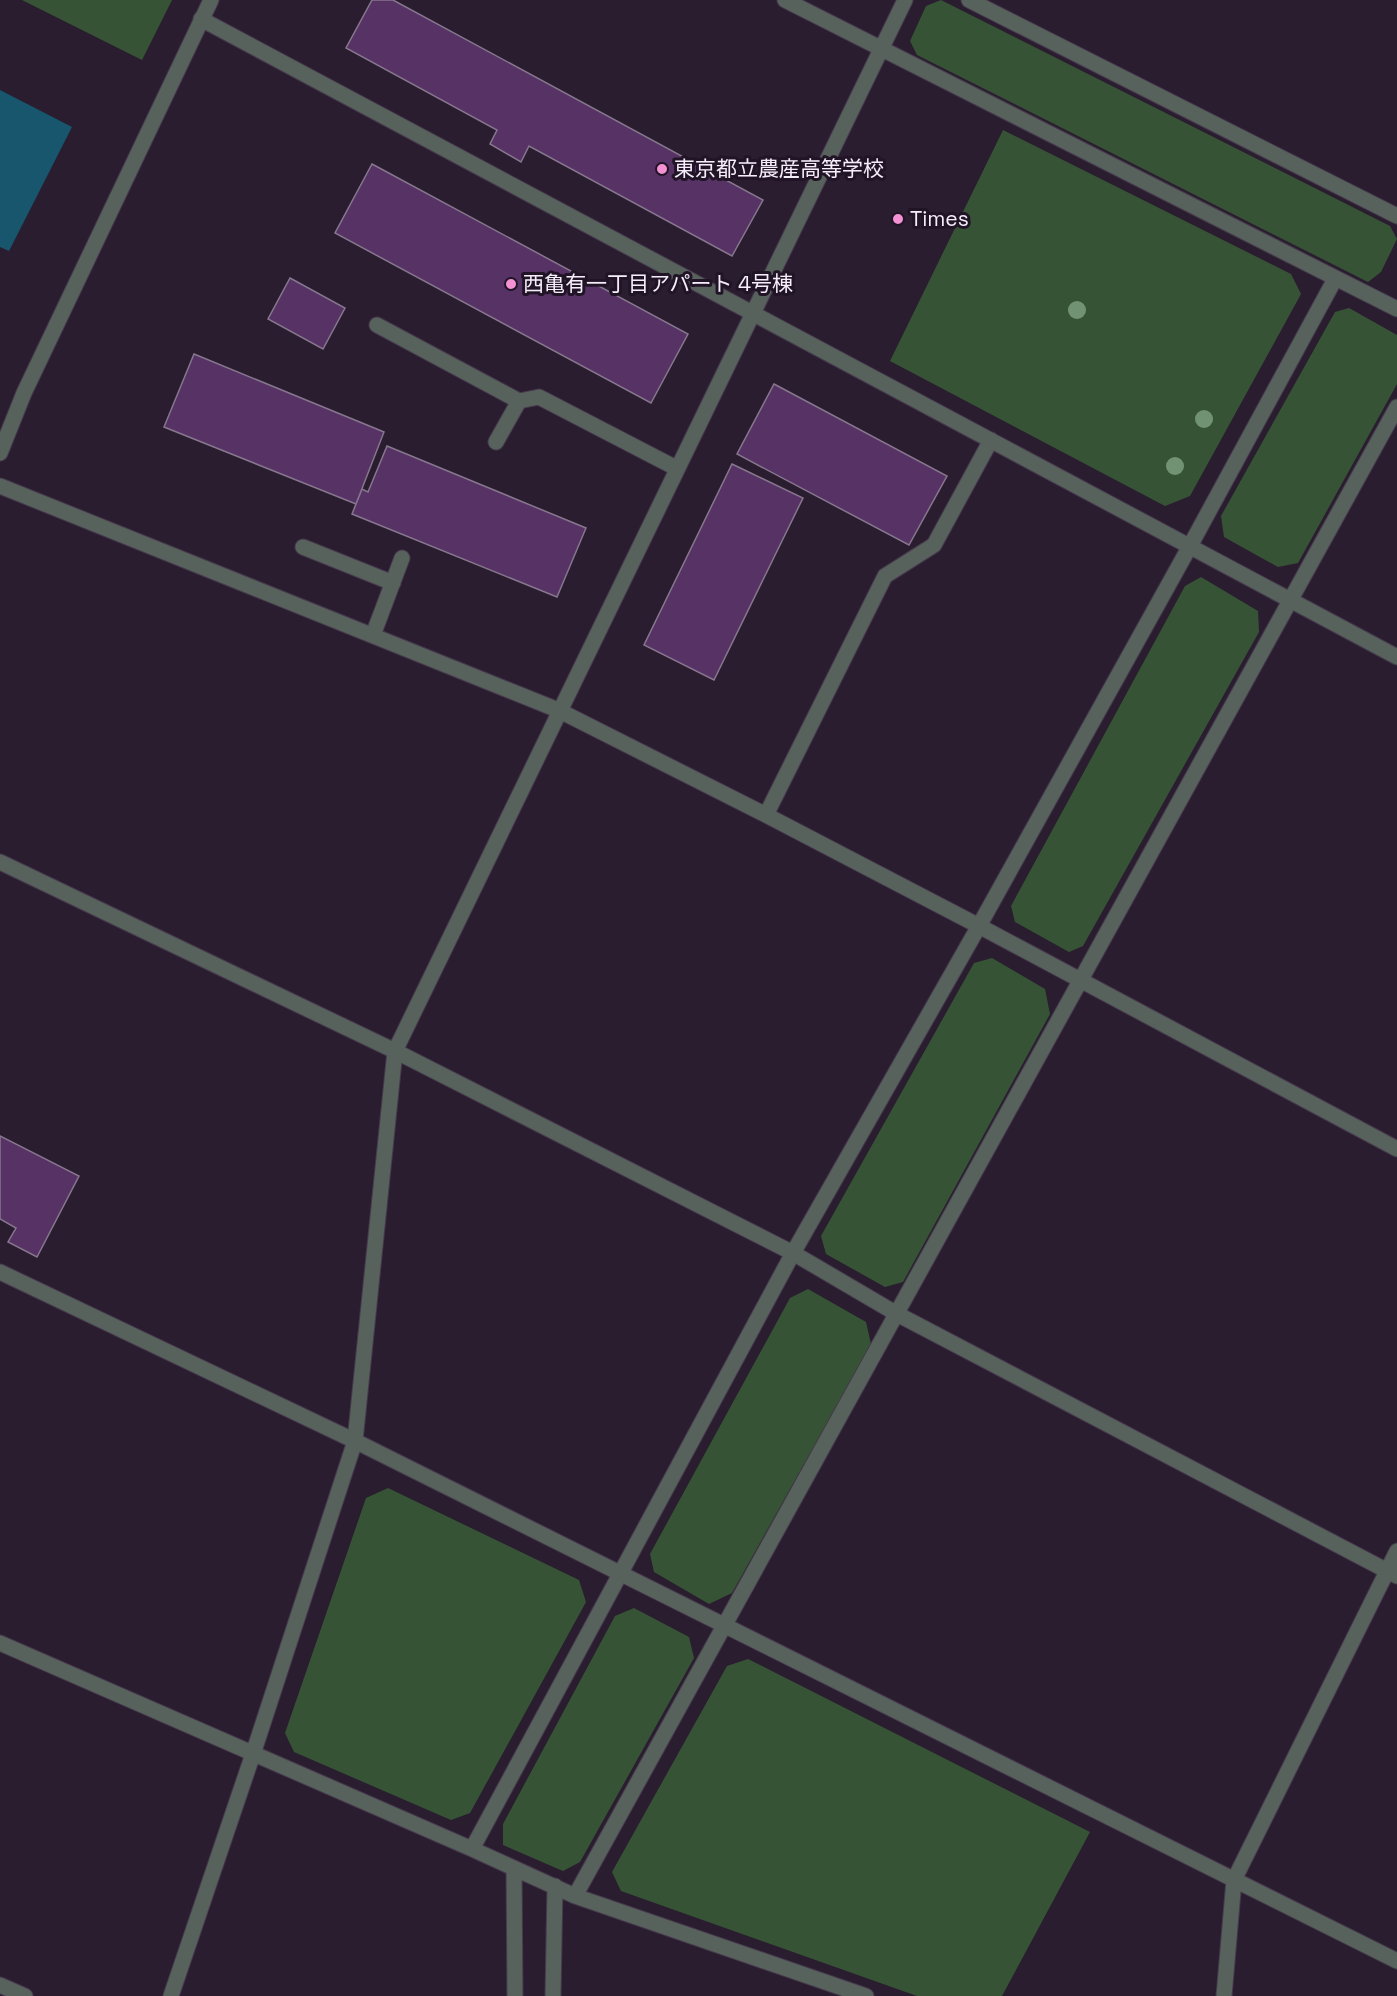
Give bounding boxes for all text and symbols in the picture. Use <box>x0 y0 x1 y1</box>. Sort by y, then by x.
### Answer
place label: 東京都立農産高等学校 <box>674 155 884 182</box>
marker: 東京都立農産高等学校 <box>655 162 669 176</box>
place label: Times <box>910 205 969 232</box>
marker: Times <box>891 212 905 226</box>
place label: 西亀有一丁目アパート 4号棟 <box>523 270 793 297</box>
marker: 西亀有一丁目アパート 4号棟 <box>504 277 518 291</box>

